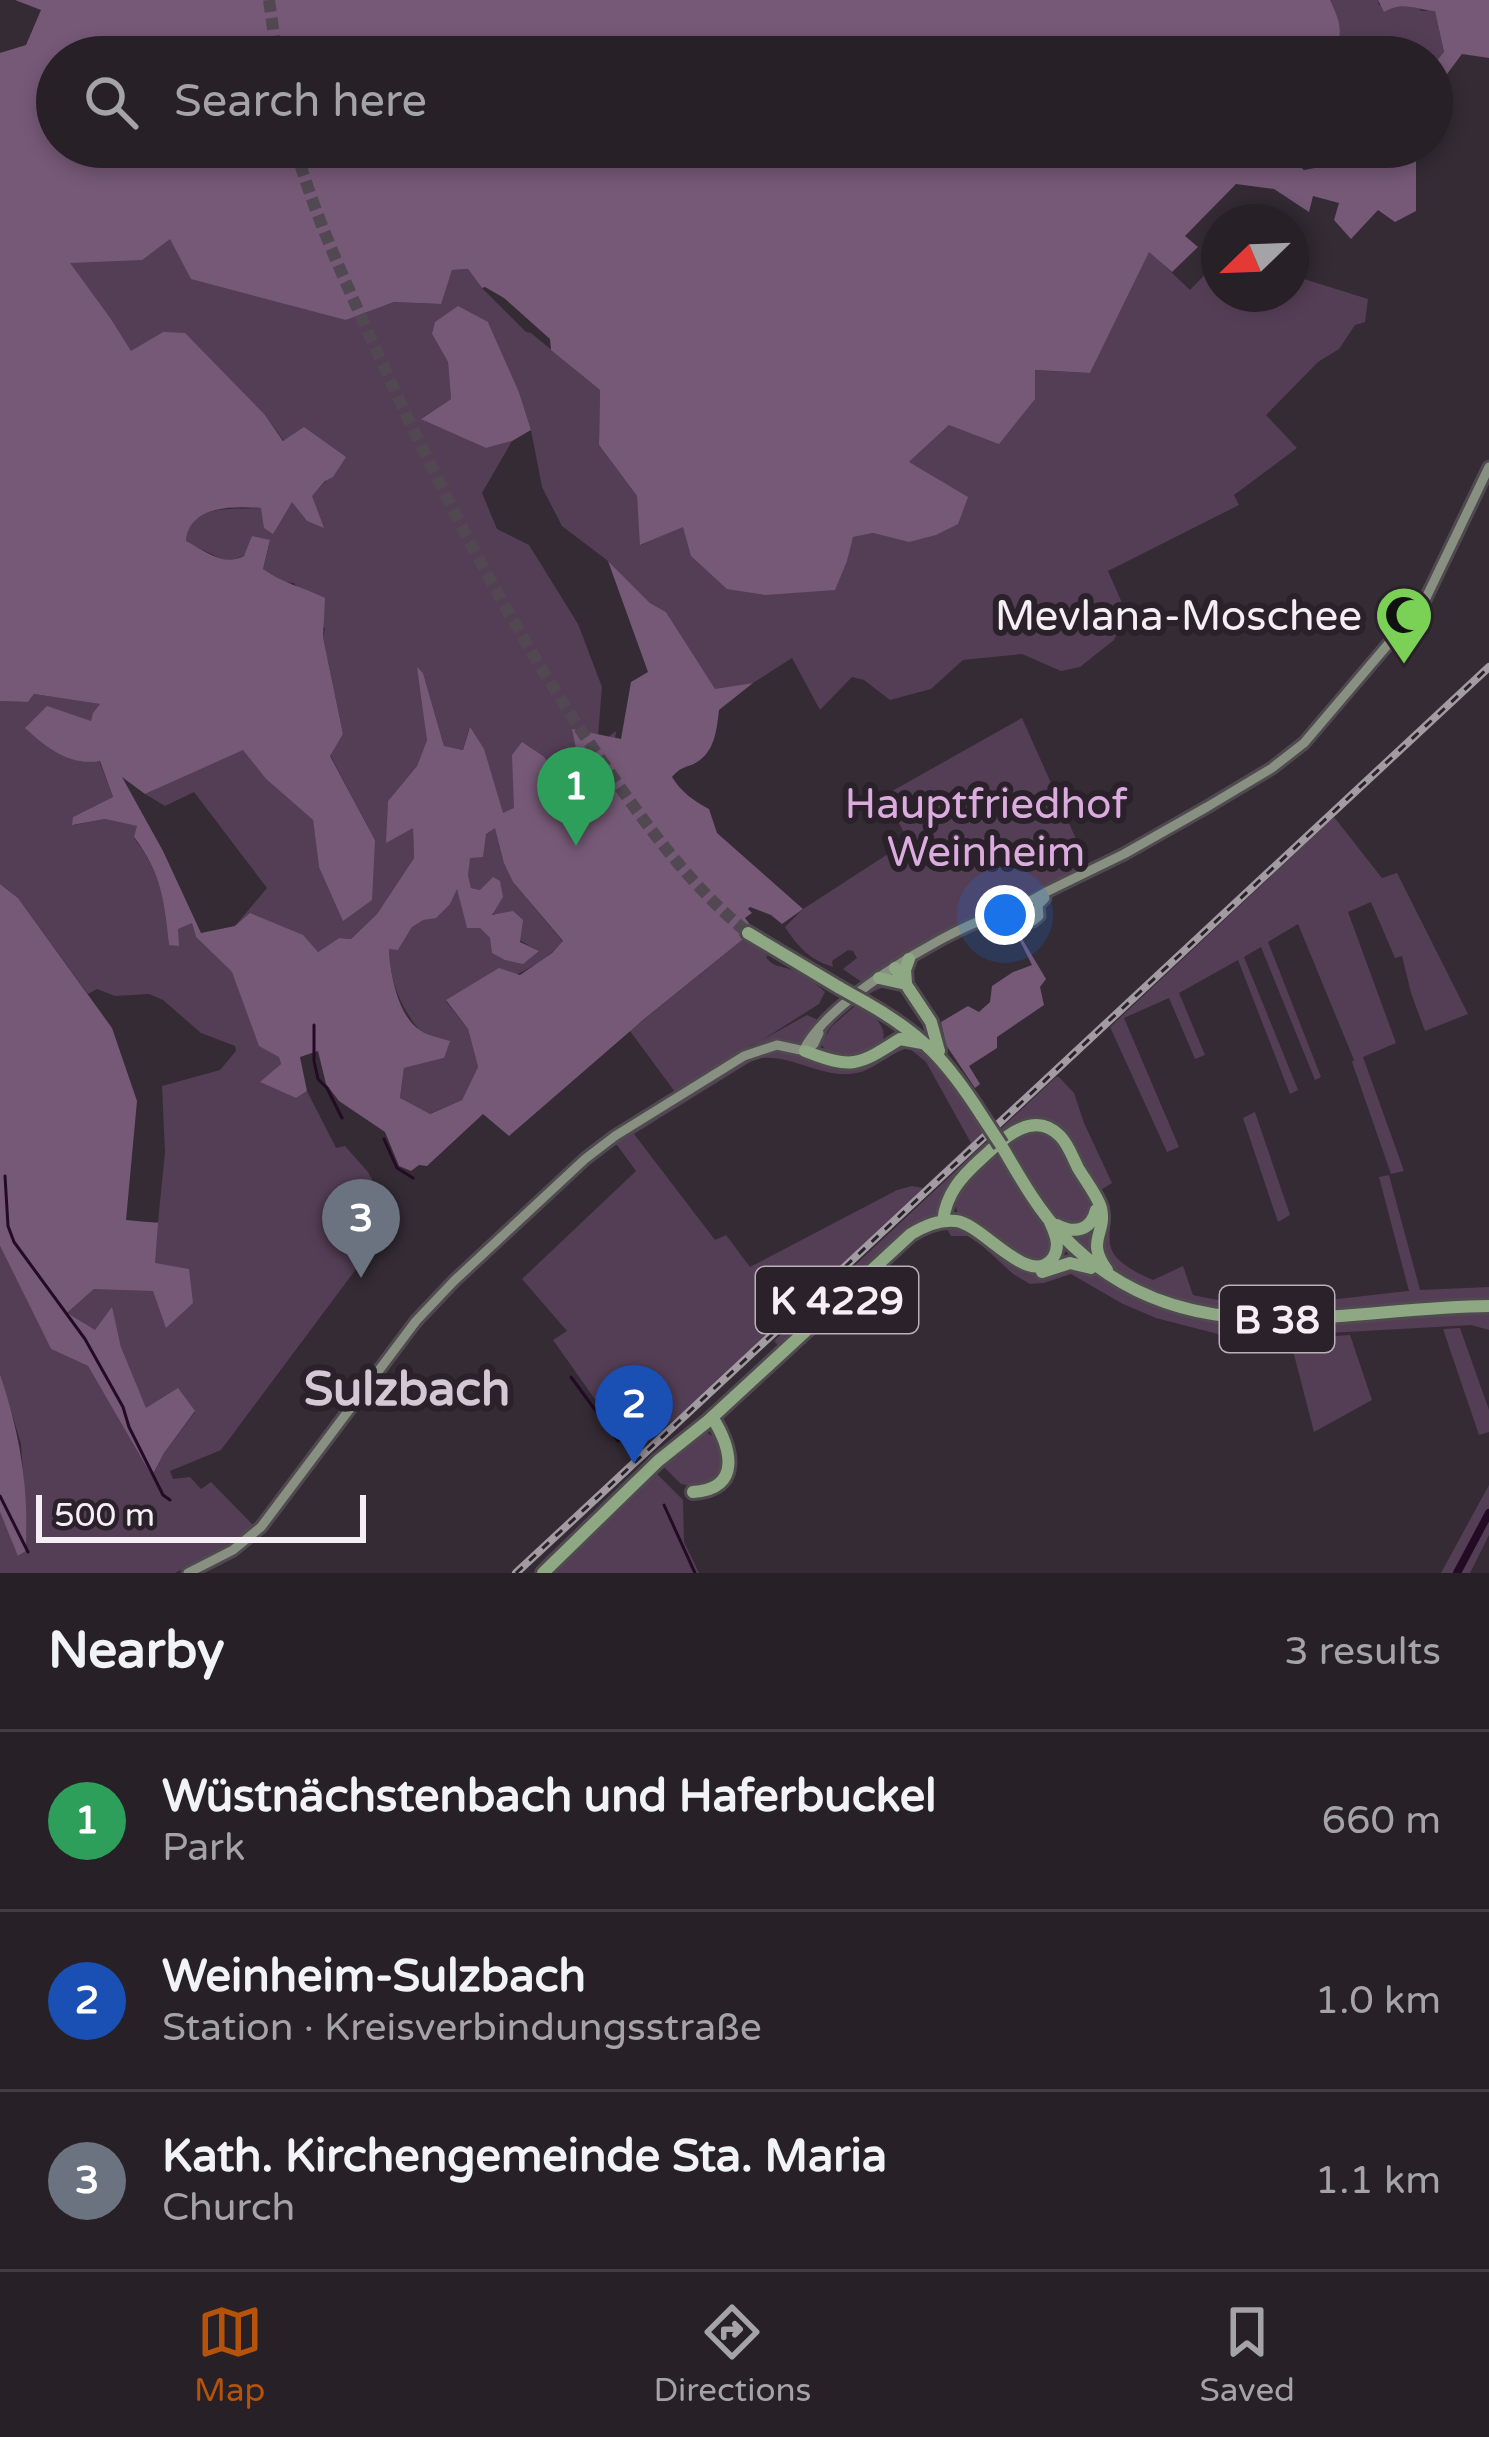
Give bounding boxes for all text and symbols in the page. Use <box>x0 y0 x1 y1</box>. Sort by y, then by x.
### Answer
search box <box>36 36 1453 168</box>
icon: search <box>78 69 144 135</box>
text: Search here <box>174 75 427 129</box>
north arrow <box>1201 204 1309 312</box>
mosque icon: Mevlana-Moschee <box>1373 584 1435 666</box>
place label: Mevlana-Moschee <box>995 591 1362 642</box>
pin: 1 <box>537 747 615 846</box>
park label: Hauptfriedhof Weinheim <box>845 779 1127 878</box>
your location <box>975 885 1035 945</box>
pin: 3 <box>322 1179 400 1278</box>
road number: K 4229 <box>756 1267 918 1333</box>
road number: B 38 <box>1220 1286 1334 1352</box>
district label: Sulzbach <box>304 1361 510 1419</box>
pin: 2 <box>595 1365 673 1464</box>
scale bar <box>36 1489 366 1542</box>
text: 500 m <box>54 1496 155 1535</box>
text: Nearby <box>48 1620 225 1682</box>
text: 3 results <box>1284 1628 1441 1675</box>
text: Wüstnächstenbach und Haferbuckel <box>162 1770 937 1824</box>
text: 1 <box>75 1797 99 1844</box>
text: 660 m <box>1322 1797 1441 1844</box>
text: Park <box>162 1824 245 1871</box>
text: Weinheim-Sulzbach <box>162 1950 586 2004</box>
text: 2 <box>75 1977 99 2024</box>
text: 1.0 km <box>1315 1977 1441 2024</box>
text: Station · Kreisverbindungsstraße <box>162 2004 762 2051</box>
text: Kath. Kirchengemeinde Sta. Maria <box>162 2130 887 2184</box>
text: 3 <box>75 2157 99 2204</box>
text: 1.1 km <box>1315 2157 1441 2204</box>
text: Church <box>162 2184 295 2231</box>
tab: Map <box>194 2299 265 2410</box>
tab: Directions <box>653 2299 811 2410</box>
tab: Saved <box>1200 2299 1295 2410</box>

